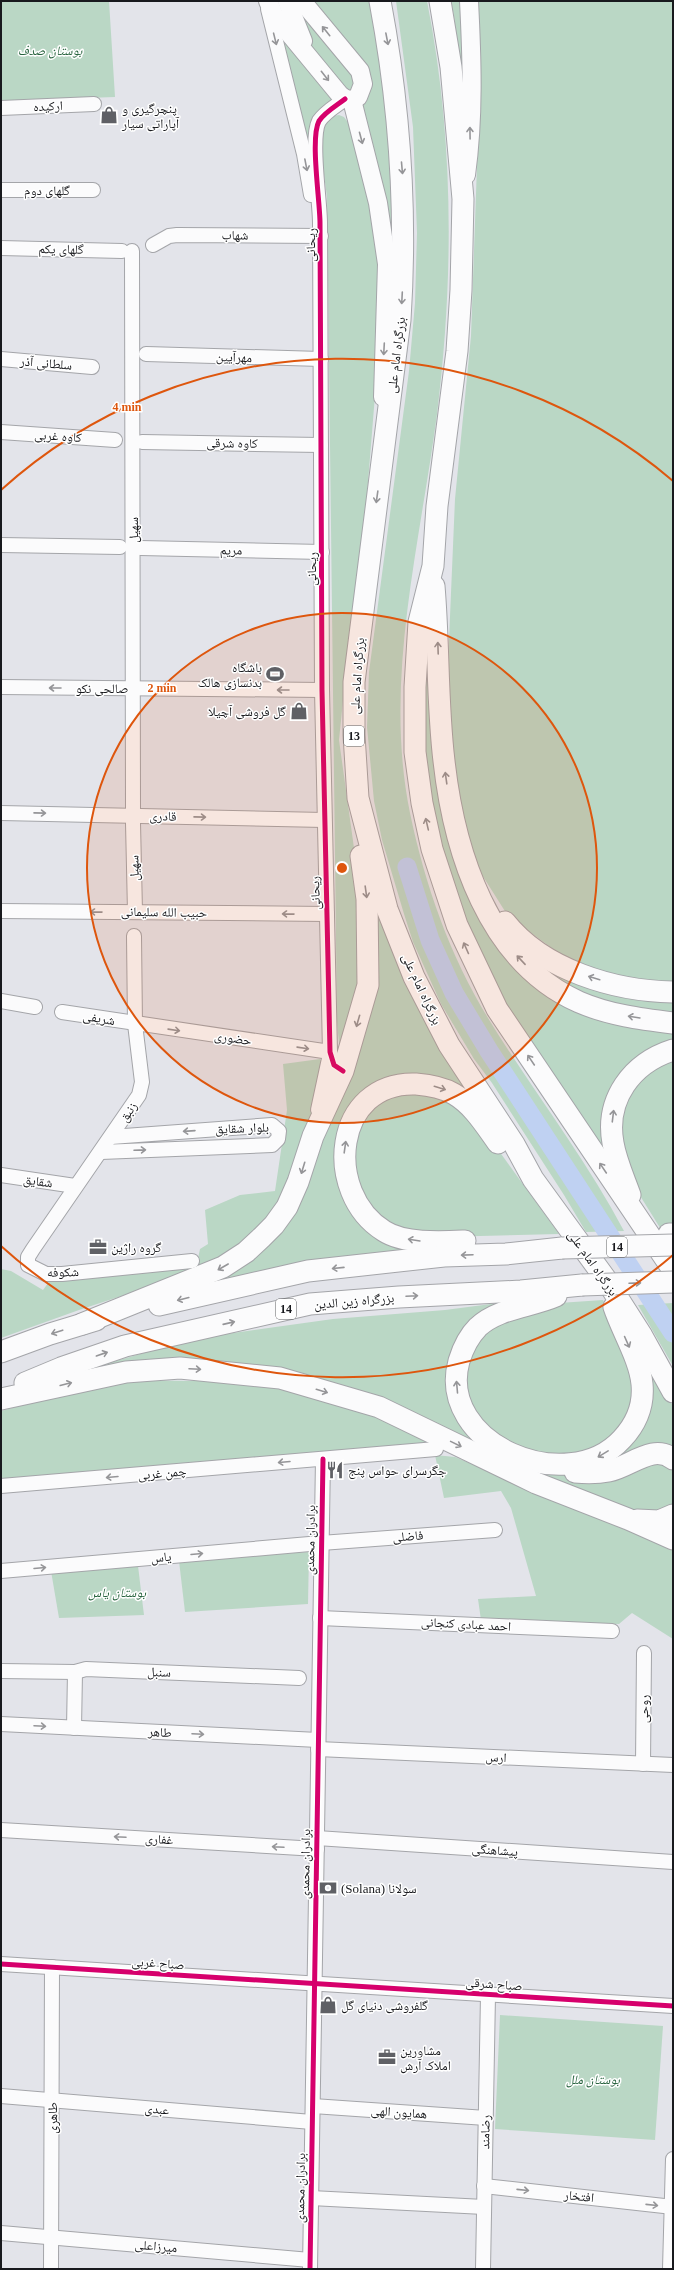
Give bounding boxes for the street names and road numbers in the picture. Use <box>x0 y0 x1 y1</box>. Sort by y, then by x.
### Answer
street label: ارکیده <box>33 98 63 115</box>
street label: گلهای دوم <box>24 183 71 199</box>
street label: شهاب <box>221 227 249 243</box>
street label: ریحانی <box>303 228 319 262</box>
street label: گلهای یکم <box>38 241 84 258</box>
street label: بزرگراه امام علی <box>384 316 409 394</box>
street label: مهرآیین <box>216 349 252 366</box>
street label: سلطانی آذر <box>18 353 73 374</box>
street label: کاوه غربی <box>34 427 83 446</box>
street label: کاوه شرقی <box>206 435 258 452</box>
street label: سهیل <box>126 517 142 543</box>
street label: مریم <box>220 542 242 559</box>
street label: ریحانی <box>304 552 320 586</box>
street label: بزرگراه امام علی <box>347 637 368 715</box>
street label: صالحی نکو <box>76 681 128 697</box>
road number: 13 <box>344 726 364 746</box>
street label: قادری <box>149 808 177 825</box>
street label: سهیل <box>126 855 143 881</box>
street label: ریحانی <box>307 876 324 910</box>
street label: حبیب الله سلیمانی <box>121 904 207 921</box>
street label: بزرگراه امام علی <box>398 951 445 1027</box>
street label: شریفی <box>82 1008 116 1029</box>
street label: حضوری <box>213 1028 253 1049</box>
street label: زنبق <box>116 1099 141 1125</box>
street label: بلوار شقایق <box>215 1120 269 1137</box>
street label: شقایق <box>22 1172 54 1191</box>
street label: بزرگراه امام علی <box>564 1227 621 1299</box>
road number: 14 <box>607 1237 627 1257</box>
street label: شکوفه <box>47 1264 79 1281</box>
street label: بزرگراه زین الدین <box>313 1290 395 1313</box>
road number: 14 <box>276 1299 296 1319</box>
street label: چمن غربی <box>137 1463 187 1484</box>
street label: برادران محمدی <box>302 1505 319 1575</box>
street label: فاضلی <box>392 1527 424 1546</box>
street label: یاس <box>150 1549 172 1566</box>
street label: احمد عبادی کنجانی <box>421 1614 511 1635</box>
street label: سنبل <box>147 1664 171 1681</box>
street label: روحی <box>636 1695 652 1723</box>
street label: طاهر <box>147 1724 172 1741</box>
street label: ارس <box>485 1749 507 1766</box>
street label: برادران محمدی <box>297 1829 314 1899</box>
street label: غفاری <box>145 1831 174 1848</box>
street label: پیشاهنگی <box>471 1841 519 1860</box>
street label: صباح غربی <box>131 1954 185 1974</box>
street label: صباح شرقی <box>465 1975 523 1995</box>
street label: عبدی <box>144 2100 170 2119</box>
street label: طاهری <box>45 2102 61 2134</box>
street label: همایون الهی <box>370 2103 428 2122</box>
street label: رضامند <box>477 2115 494 2149</box>
street label: برادران محمدی <box>292 2153 309 2223</box>
street label: افتخار <box>562 2187 595 2206</box>
street label: میرزاعلی <box>134 2237 178 2256</box>

